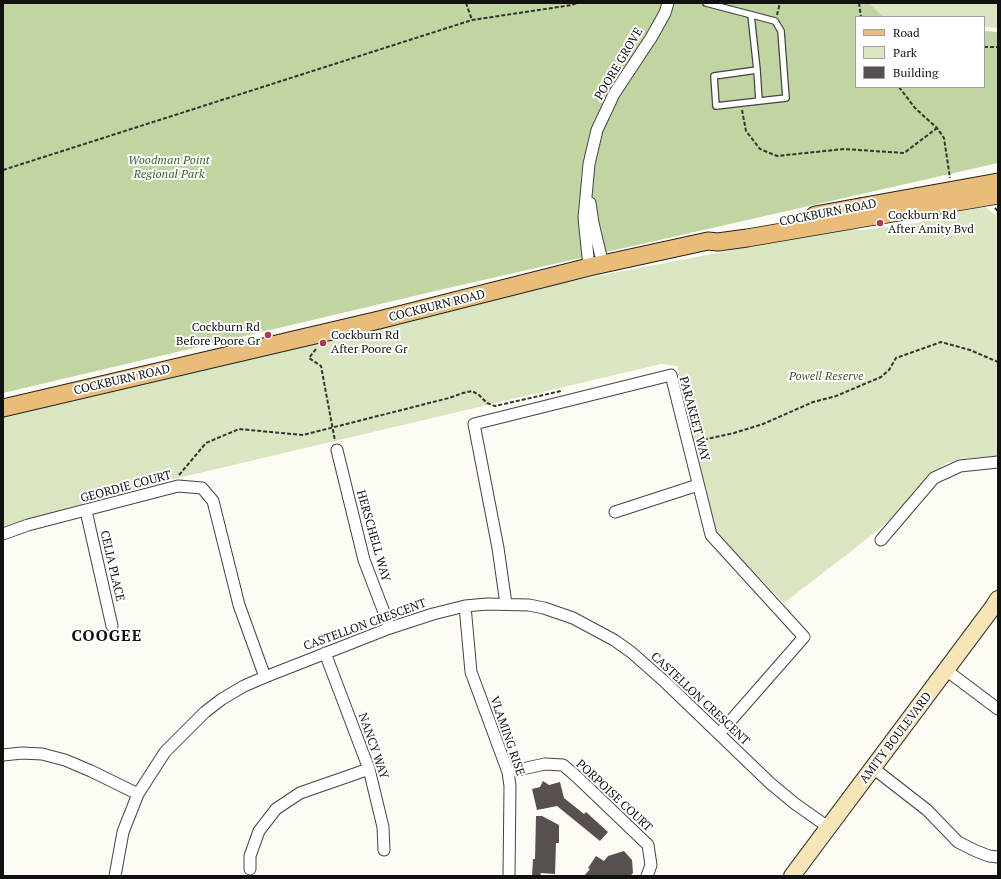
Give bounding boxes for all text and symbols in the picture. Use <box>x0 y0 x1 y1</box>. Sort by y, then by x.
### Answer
legend <box>855 16 985 88</box>
street label: POORE GROVE <box>592 25 646 103</box>
text: Road <box>893 25 920 40</box>
text: Park <box>893 45 917 60</box>
text: Building <box>893 65 938 80</box>
park label: Woodman Point Regional Park <box>128 154 210 182</box>
street label: COCKBURN ROAD <box>778 197 878 229</box>
place label: Cockburn Rd After Amity Bvd <box>888 209 974 237</box>
marker: Cockburn Rd After Amity Bvd <box>875 218 885 228</box>
street label: COCKBURN ROAD <box>387 287 487 325</box>
place label: Cockburn Rd Before Poore Gr <box>176 321 260 349</box>
place label: Cockburn Rd After Poore Gr <box>331 329 408 357</box>
marker: Cockburn Rd Before Poore Gr <box>263 330 273 340</box>
marker: Cockburn Rd After Poore Gr <box>318 338 328 348</box>
street label: COCKBURN ROAD <box>72 362 172 398</box>
park label: Powell Reserve <box>789 370 863 384</box>
street label: PARAKEET WAY <box>676 375 712 463</box>
street label: GEORDIE COURT <box>79 468 173 506</box>
street label: HERSCHELL WAY <box>353 489 393 583</box>
street label: CELIA PLACE <box>97 529 127 603</box>
street label: CASTELLON CRESCENT <box>302 596 428 654</box>
district label: COOGEE <box>72 626 142 646</box>
street label: CASTELLON CRESCENT <box>648 650 752 748</box>
street label: AMITY BOULEVARD <box>857 690 935 786</box>
street label: VLAMING RISE <box>487 694 527 778</box>
street label: NANCY WAY <box>355 711 391 781</box>
street label: PORPOISE COURT <box>573 757 655 835</box>

